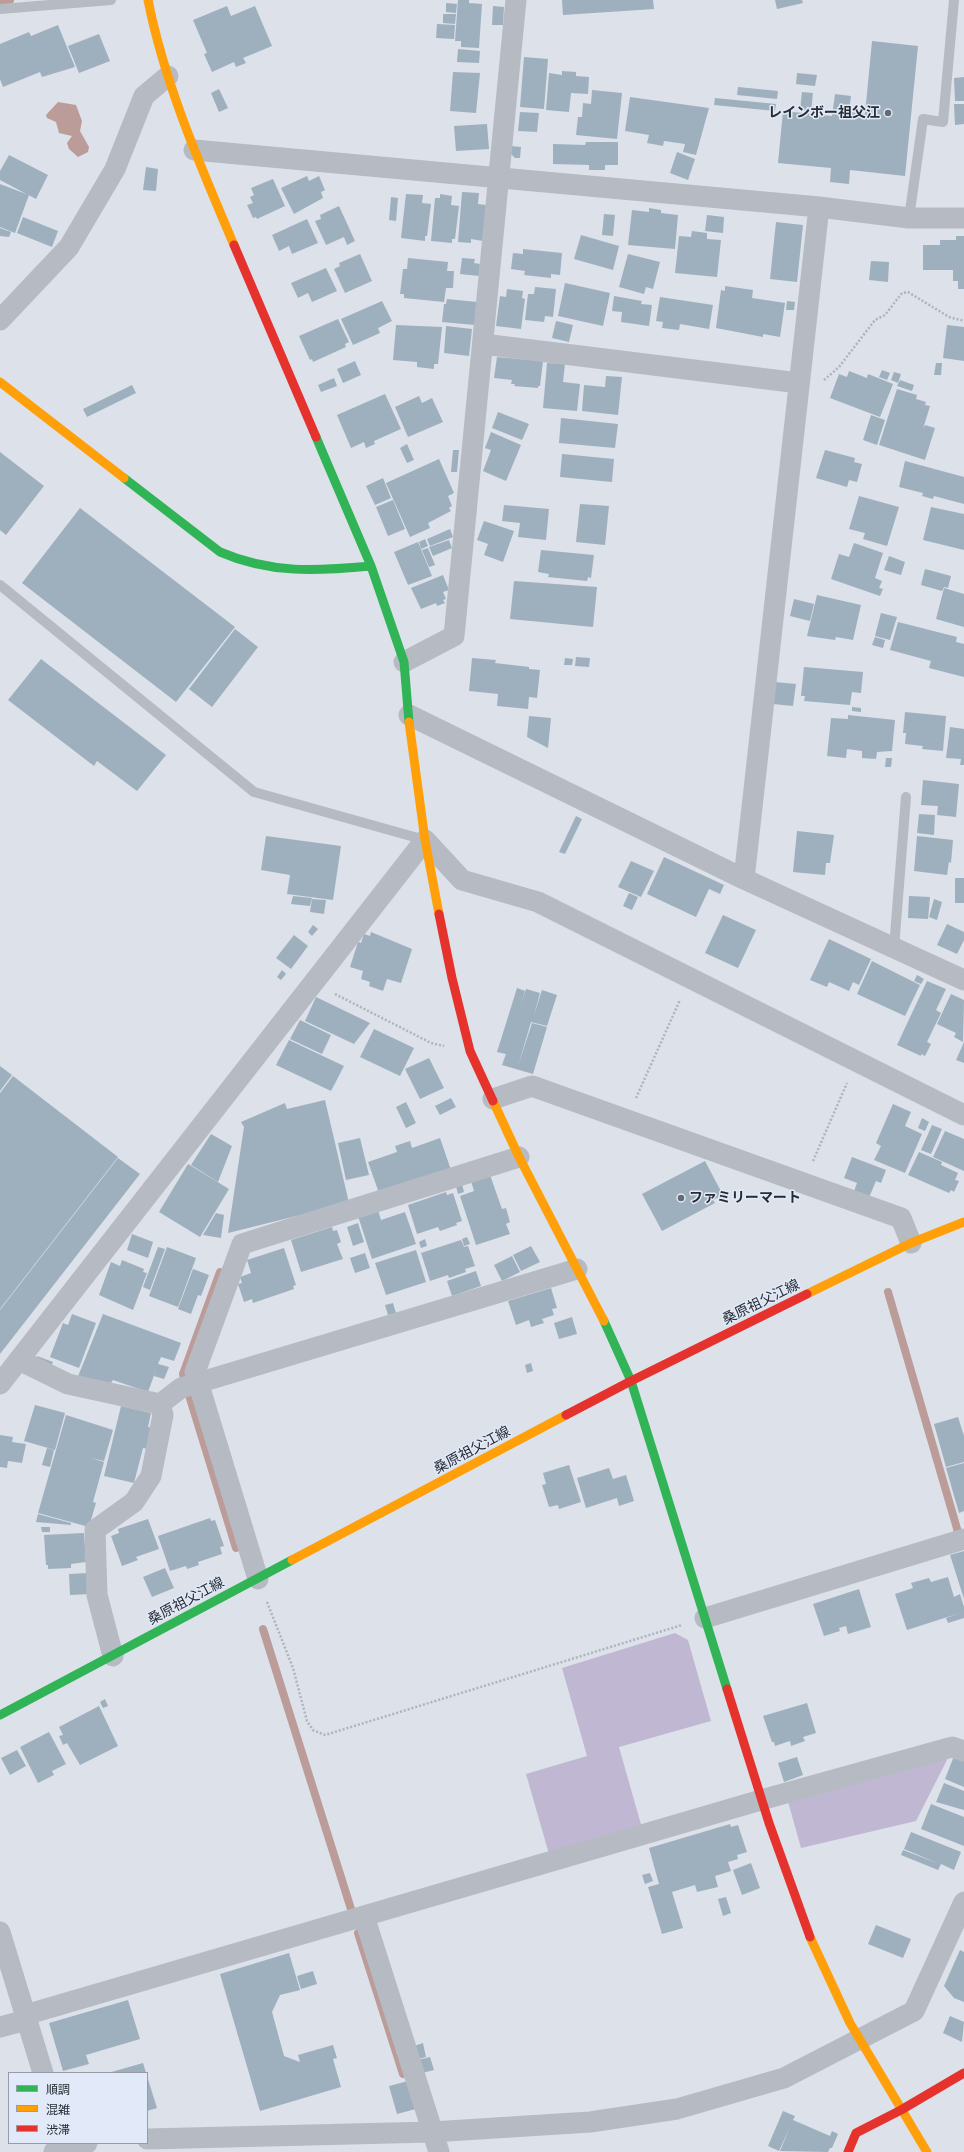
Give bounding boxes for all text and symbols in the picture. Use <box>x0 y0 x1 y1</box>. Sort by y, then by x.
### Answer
place label: レインボー祖父江 <box>768 105 880 121</box>
marker: レインボー祖父江 <box>883 108 893 118</box>
place label: ファミリーマート <box>689 1190 801 1206</box>
marker: ファミリーマート <box>676 1193 686 1203</box>
street label: 桑原祖父江線 <box>720 1276 802 1328</box>
street label: 桑原祖父江線 <box>431 1423 513 1477</box>
street label: 桑原祖父江線 <box>145 1574 227 1628</box>
legend <box>8 2072 148 2144</box>
text: 順調 <box>46 2082 70 2097</box>
text: 混雑 <box>46 2102 70 2117</box>
text: 渋滞 <box>46 2122 70 2137</box>

